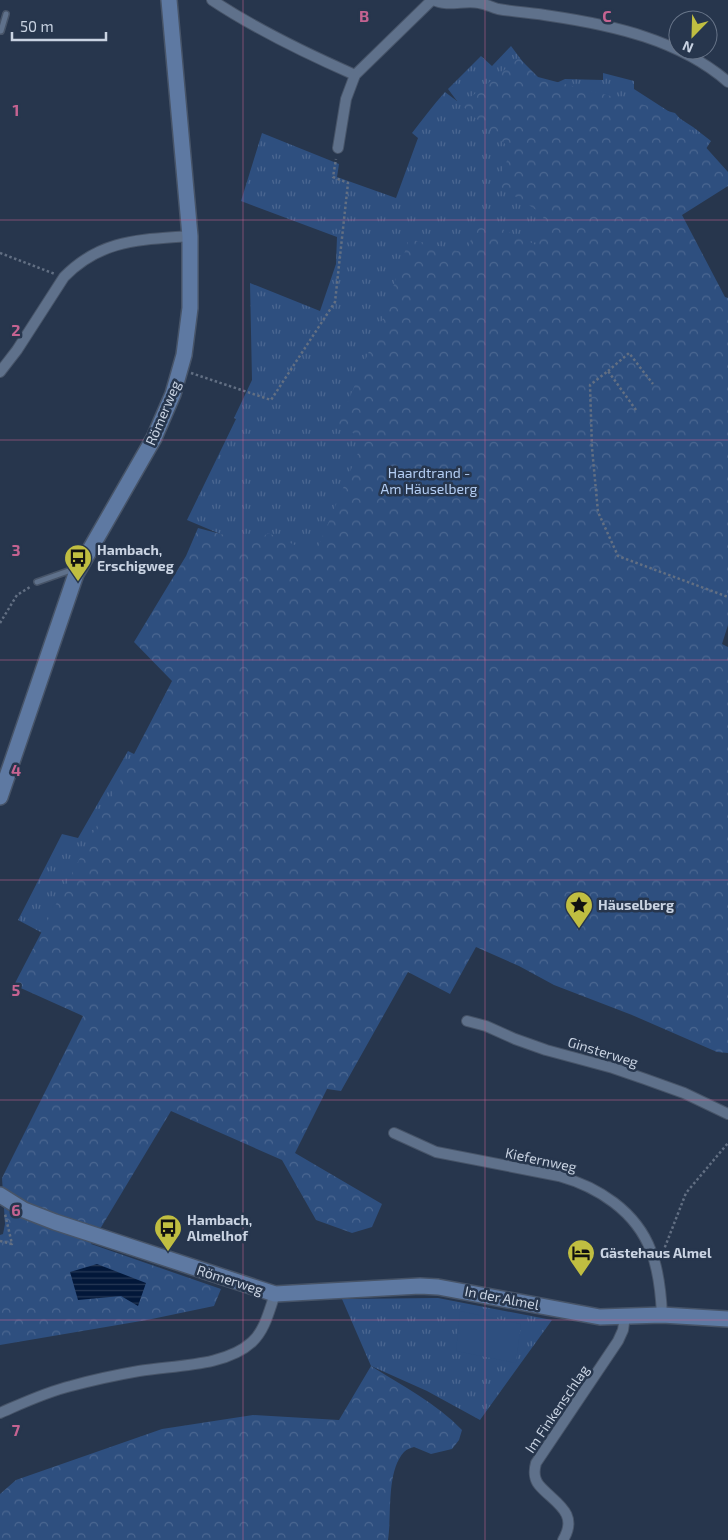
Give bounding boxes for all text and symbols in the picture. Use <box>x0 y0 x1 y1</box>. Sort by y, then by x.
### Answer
text: B <box>359 6 369 25</box>
text: C <box>602 6 612 25</box>
scale bar <box>12 10 106 42</box>
north arrow <box>668 10 718 60</box>
text: 50 m <box>20 17 54 35</box>
text: N <box>680 38 696 57</box>
text: 1 <box>13 100 19 119</box>
text: 2 <box>11 320 21 339</box>
street label: Römerweg <box>141 378 184 448</box>
park label: Haardtrand - Am Häuselberg <box>381 464 478 497</box>
text: 3 <box>11 540 21 559</box>
place label: Hambach, Erschigweg <box>97 541 174 574</box>
bus stop icon: Hambach, Erschigweg <box>63 543 93 582</box>
text: 4 <box>11 760 21 779</box>
place icon: Häuselberg <box>564 890 594 929</box>
place label: Häuselberg <box>598 896 674 913</box>
text: 5 <box>12 980 21 999</box>
street label: Ginsterweg <box>566 1033 641 1070</box>
street label: Kiefernweg <box>504 1144 579 1175</box>
text: 6 <box>11 1200 21 1219</box>
place label: Hambach, Almelhof <box>187 1211 252 1244</box>
bus stop icon: Hambach, Almelhof <box>153 1213 183 1252</box>
hotel icon: Gästehaus Almel <box>566 1238 596 1277</box>
place label: Gästehaus Almel <box>600 1244 712 1261</box>
street label: Römerweg <box>195 1261 266 1298</box>
street label: In der Almel <box>463 1282 542 1313</box>
street label: Im Finkenschlag <box>521 1361 592 1456</box>
text: 7 <box>12 1420 21 1439</box>

